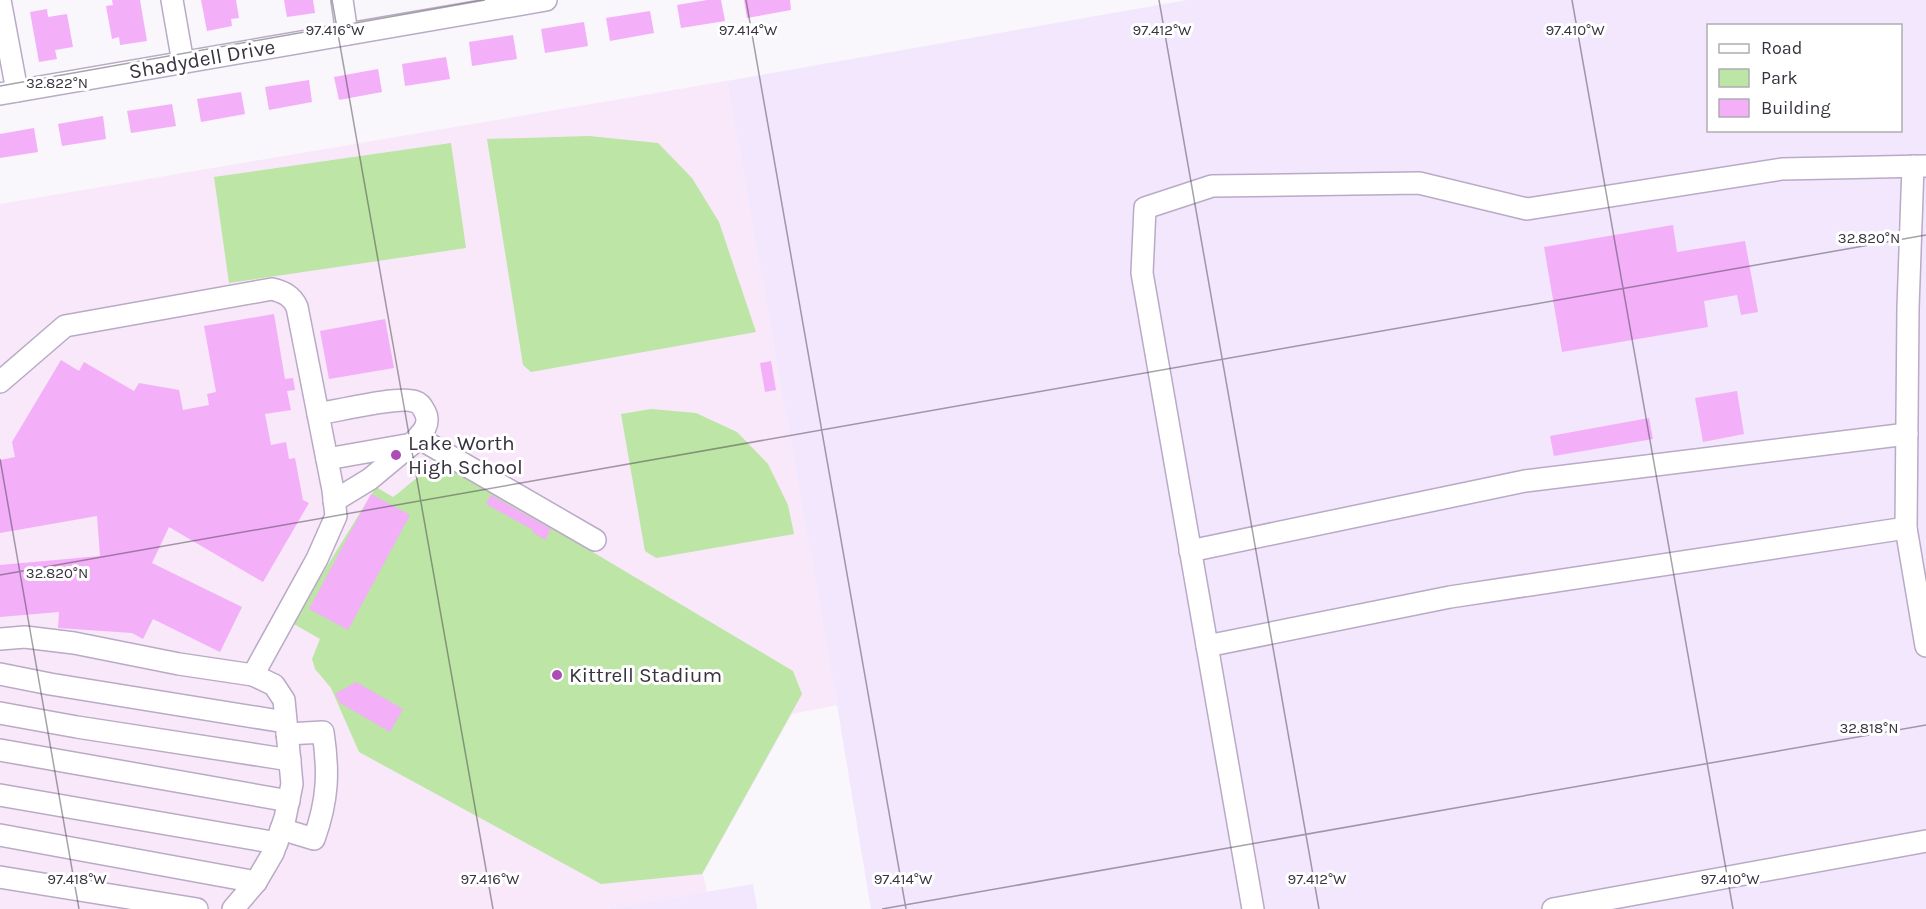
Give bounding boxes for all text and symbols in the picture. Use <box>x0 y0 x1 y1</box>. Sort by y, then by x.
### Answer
text: 97.416°W <box>306 21 365 39</box>
text: 97.414°W <box>719 21 778 39</box>
text: 97.412°W <box>1133 21 1192 39</box>
text: 97.410°W <box>1545 21 1605 39</box>
legend <box>1707 24 1902 132</box>
street label: Shadydell Drive <box>127 34 277 84</box>
text: Road <box>1761 37 1802 59</box>
text: Park <box>1761 67 1798 89</box>
text: 32.822°N <box>26 74 88 92</box>
text: Building <box>1761 97 1831 119</box>
text: 32.820°N <box>1838 229 1900 247</box>
place label: Lake Worth High School <box>408 431 523 479</box>
marker: Lake Worth High School <box>389 448 403 462</box>
text: 32.820°N <box>26 564 88 582</box>
place label: Kittrell Stadium <box>569 663 722 687</box>
marker: Kittrell Stadium <box>550 668 564 682</box>
text: 32.818°N <box>1840 719 1899 737</box>
text: 97.418°W <box>47 870 107 888</box>
text: 97.416°W <box>461 870 520 888</box>
text: 97.414°W <box>874 870 933 888</box>
text: 97.412°W <box>1288 870 1347 888</box>
text: 97.410°W <box>1700 870 1760 888</box>

